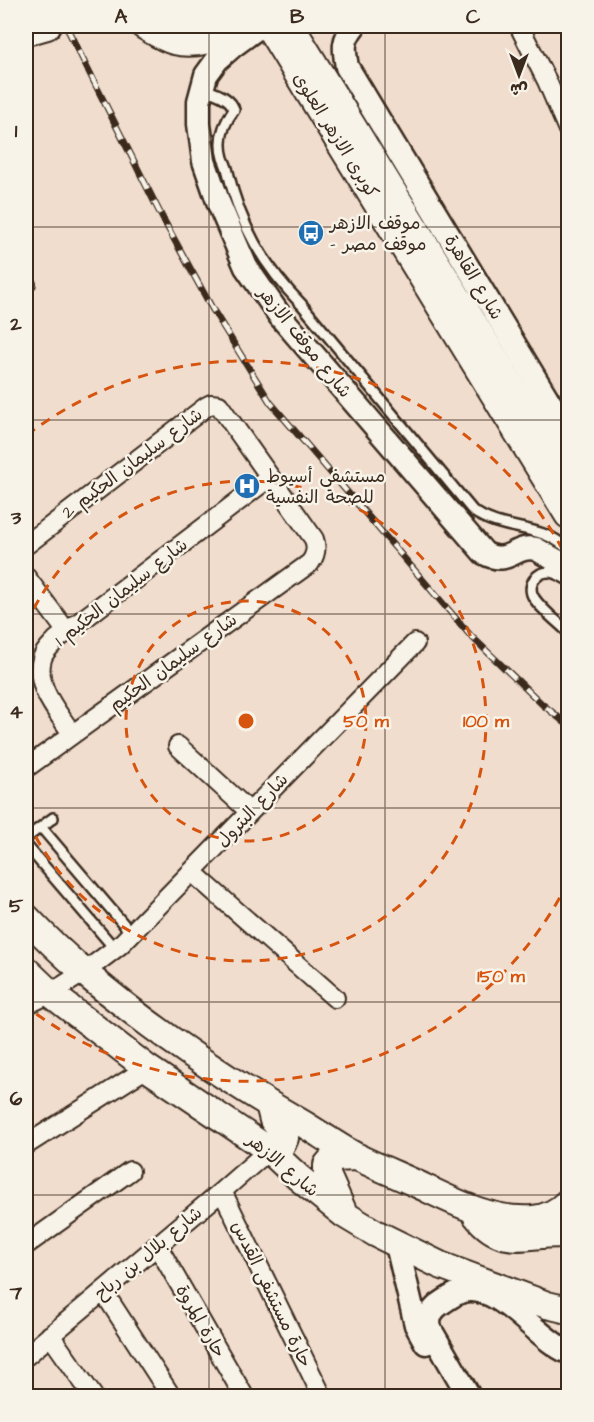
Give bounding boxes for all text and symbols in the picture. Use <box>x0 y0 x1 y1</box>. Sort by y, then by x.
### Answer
text: A <box>115 3 128 31</box>
text: B <box>290 3 305 31</box>
text: C <box>466 3 481 31</box>
north arrow <box>489 45 549 105</box>
street label: كوبرى الازهر العلوى <box>287 68 384 203</box>
text: ش <box>510 78 528 100</box>
text: 1 <box>15 117 18 145</box>
place label: موقف الازهر - موقف مصر <box>328 211 426 257</box>
bus stop icon: موقف الازهر - موقف مصر <box>296 218 326 248</box>
street label: شارع القاهرة <box>438 230 509 325</box>
street label: شارع موقف الازهر <box>251 280 357 403</box>
text: 2 <box>9 310 22 338</box>
street label: شارع سليمان الحكيم 2 <box>57 402 208 525</box>
place label: مستشفى أسيوط للصحة النفسية <box>266 464 385 510</box>
hospital icon: مستشفى أسيوط للصحة النفسية <box>232 471 262 501</box>
text: 3 <box>10 504 22 532</box>
street label: شارع سليمان الحكيم 1 <box>50 533 194 653</box>
street label: شارع سليمان الحكيم <box>104 607 243 718</box>
text: 4 <box>9 698 23 726</box>
text: 50 m <box>343 709 390 734</box>
text: 100 m <box>463 709 510 734</box>
centre of rings <box>236 711 256 731</box>
street label: شارع البترول <box>211 768 294 853</box>
text: 5 <box>9 892 24 920</box>
text: 150 m <box>477 964 526 989</box>
text: 6 <box>10 1085 23 1113</box>
street label: شارع الازهر <box>240 1127 324 1203</box>
street label: شارع بلال بن رباح <box>89 1201 208 1306</box>
street label: حارة مستشفى القدس <box>225 1217 318 1372</box>
text: 7 <box>9 1279 23 1307</box>
street label: حارة المروة <box>170 1280 232 1363</box>

